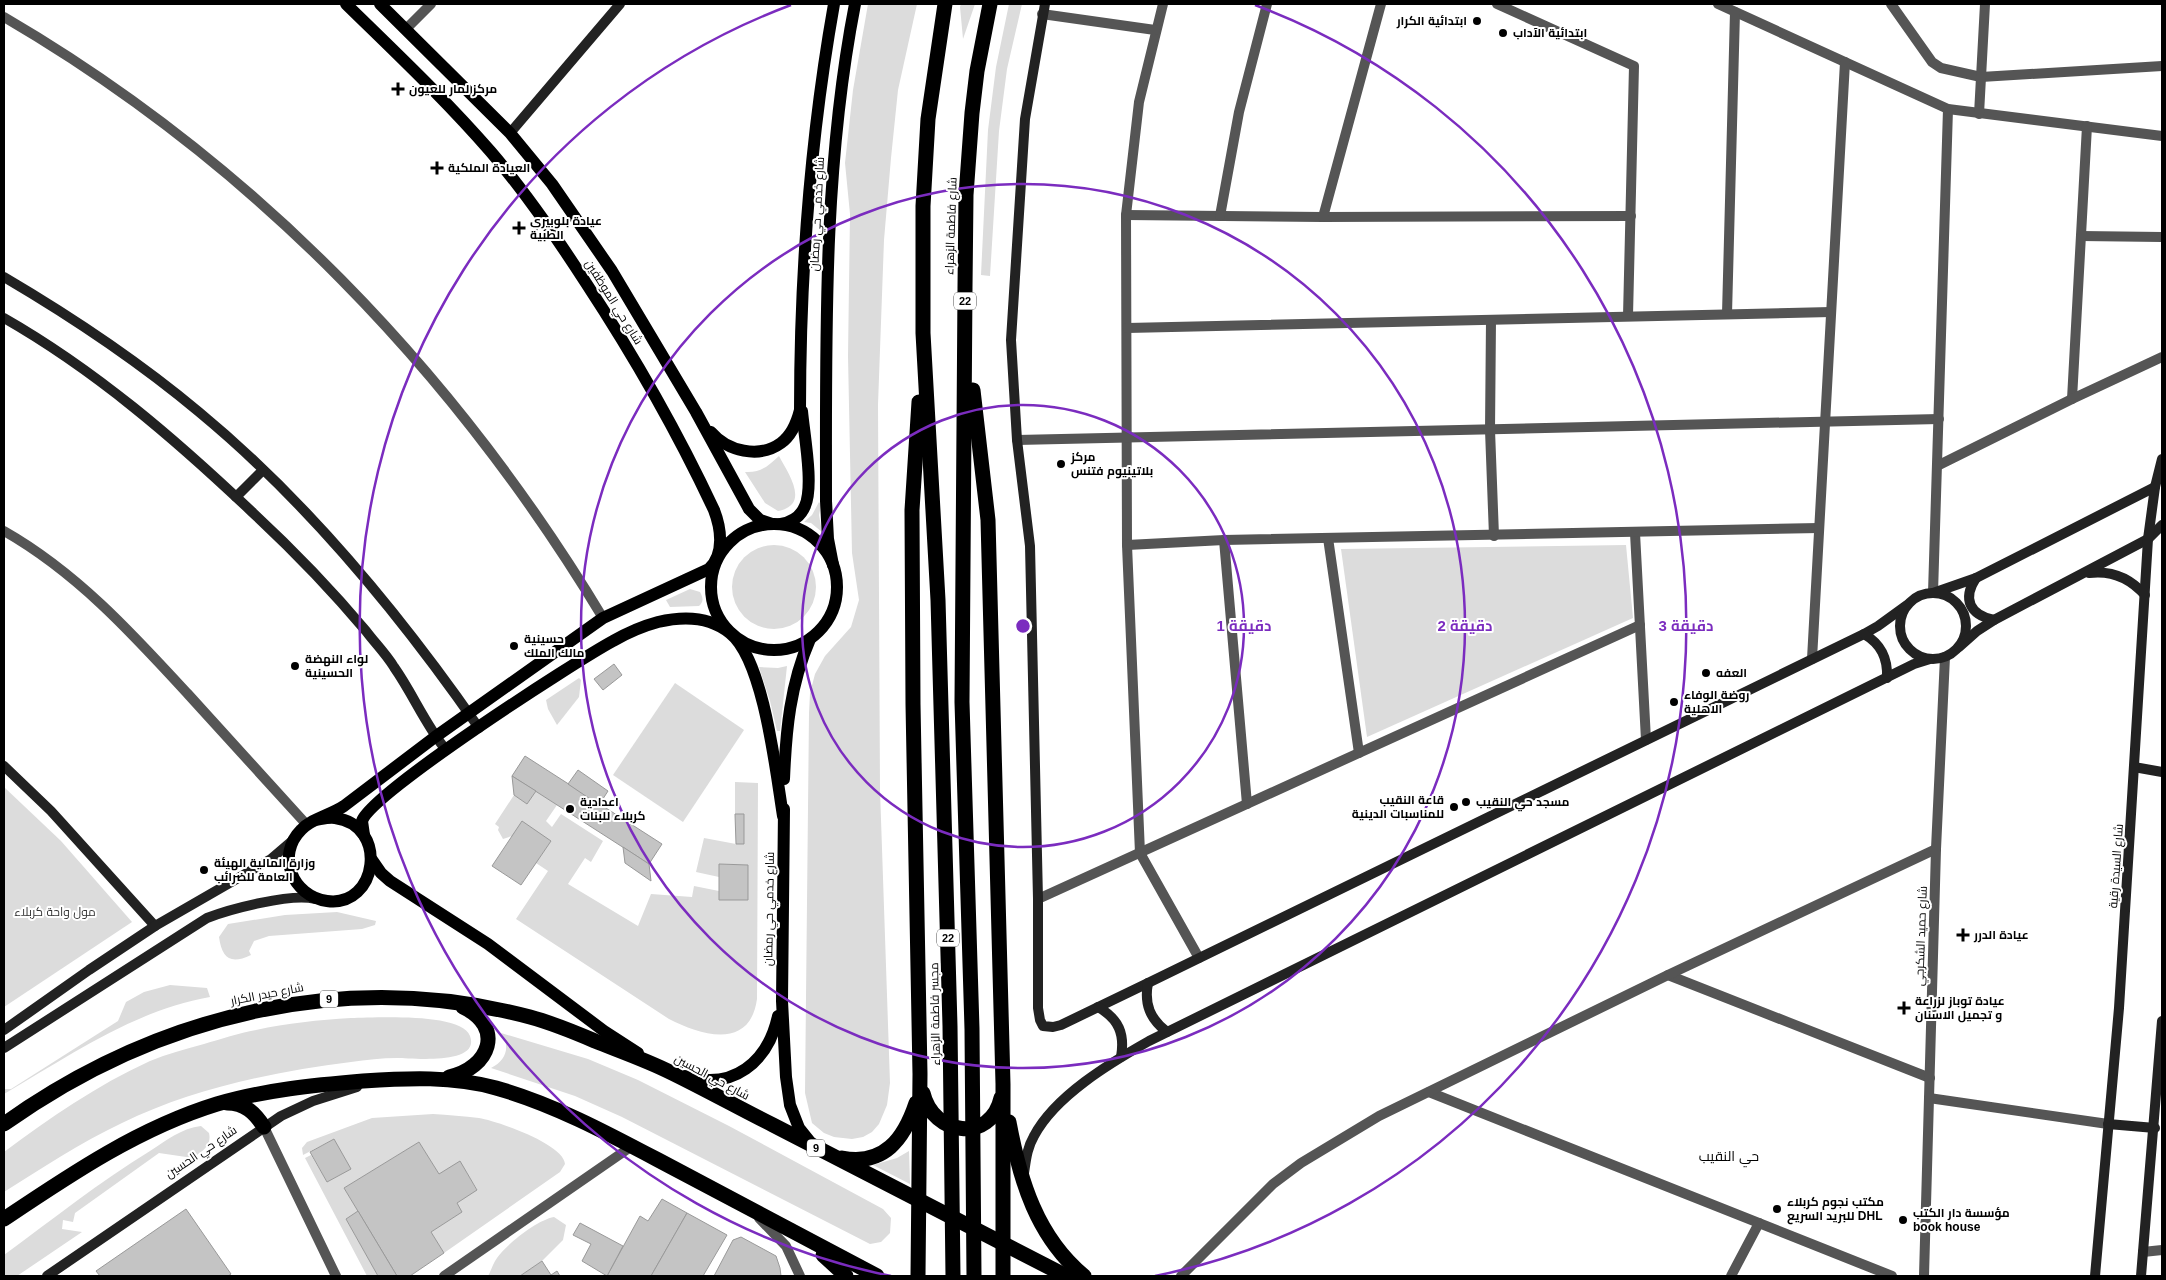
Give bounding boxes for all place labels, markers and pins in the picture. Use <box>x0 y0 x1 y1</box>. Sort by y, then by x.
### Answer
place label: ابتدائية الكرار <box>1396 14 1467 29</box>
marker: ابتدائية الكرار <box>1471 15 1483 27</box>
place label: ابتدائية الآداب <box>1513 26 1587 40</box>
marker: ابتدائية الآداب <box>1497 27 1509 39</box>
marker: مركز لمار للعيون <box>391 82 405 96</box>
place label: مركز لمار للعيون <box>409 82 497 97</box>
marker: العيادة الملكية <box>430 161 444 175</box>
place label: العيادة الملكية <box>448 161 530 175</box>
place label: عيادة بلوبيري الطبية <box>530 214 602 242</box>
marker: عيادة بلوبيري الطبية <box>512 221 526 235</box>
place label: مركز بلاتينيوم فتنس <box>1070 450 1153 479</box>
marker: مركز بلاتينيوم فتنس <box>1055 458 1067 470</box>
centre of rings <box>1014 617 1032 635</box>
place label: حسينية مالك الملك <box>524 632 584 660</box>
marker: حسينية مالك الملك <box>508 640 520 652</box>
place label: لواء النهضة الحسينية <box>305 652 368 680</box>
marker: لواء النهضة الحسينية <box>289 660 301 672</box>
place label: العفه <box>1716 666 1747 680</box>
marker: العفه <box>1700 667 1712 679</box>
place label: روضة الوفاء الاهلية <box>1684 688 1749 716</box>
marker: روضة الوفاء الاهلية <box>1668 696 1680 708</box>
place label: قاعة النقيب للمناسبات الدينية <box>1352 793 1444 821</box>
place label: اعدادية كربلاء للبنات <box>580 795 645 824</box>
place label: مسجد حي النقيب <box>1476 795 1570 812</box>
marker: مسجد حي النقيب <box>1460 796 1472 808</box>
marker: قاعة النقيب للمناسبات الدينية <box>1448 801 1460 813</box>
marker: اعدادية كربلاء للبنات <box>564 803 576 815</box>
place label: وزارة المالية الهيئة العامة للضرائب <box>214 856 315 885</box>
marker: وزارة المالية الهيئة العامة للضرائب <box>198 864 210 876</box>
marker: عيادة الدرر <box>1956 928 1970 942</box>
place label: عيادة الدرر <box>1973 928 2029 943</box>
place label: عيادة توباز لزراعة و تجميل الاسنان <box>1915 994 2005 1023</box>
marker: عيادة توباز لزراعة و تجميل الاسنان <box>1897 1001 1911 1015</box>
place label: مكتب نجوم كربلاء للبريد السريع DHL <box>1787 1195 1884 1225</box>
marker: مكتب نجوم كربلاء للبريد السريع DHL <box>1771 1203 1783 1215</box>
place label: مؤسسة دار الكتب book house <box>1913 1206 2010 1234</box>
marker: مؤسسة دار الكتب book house <box>1897 1214 1909 1226</box>

